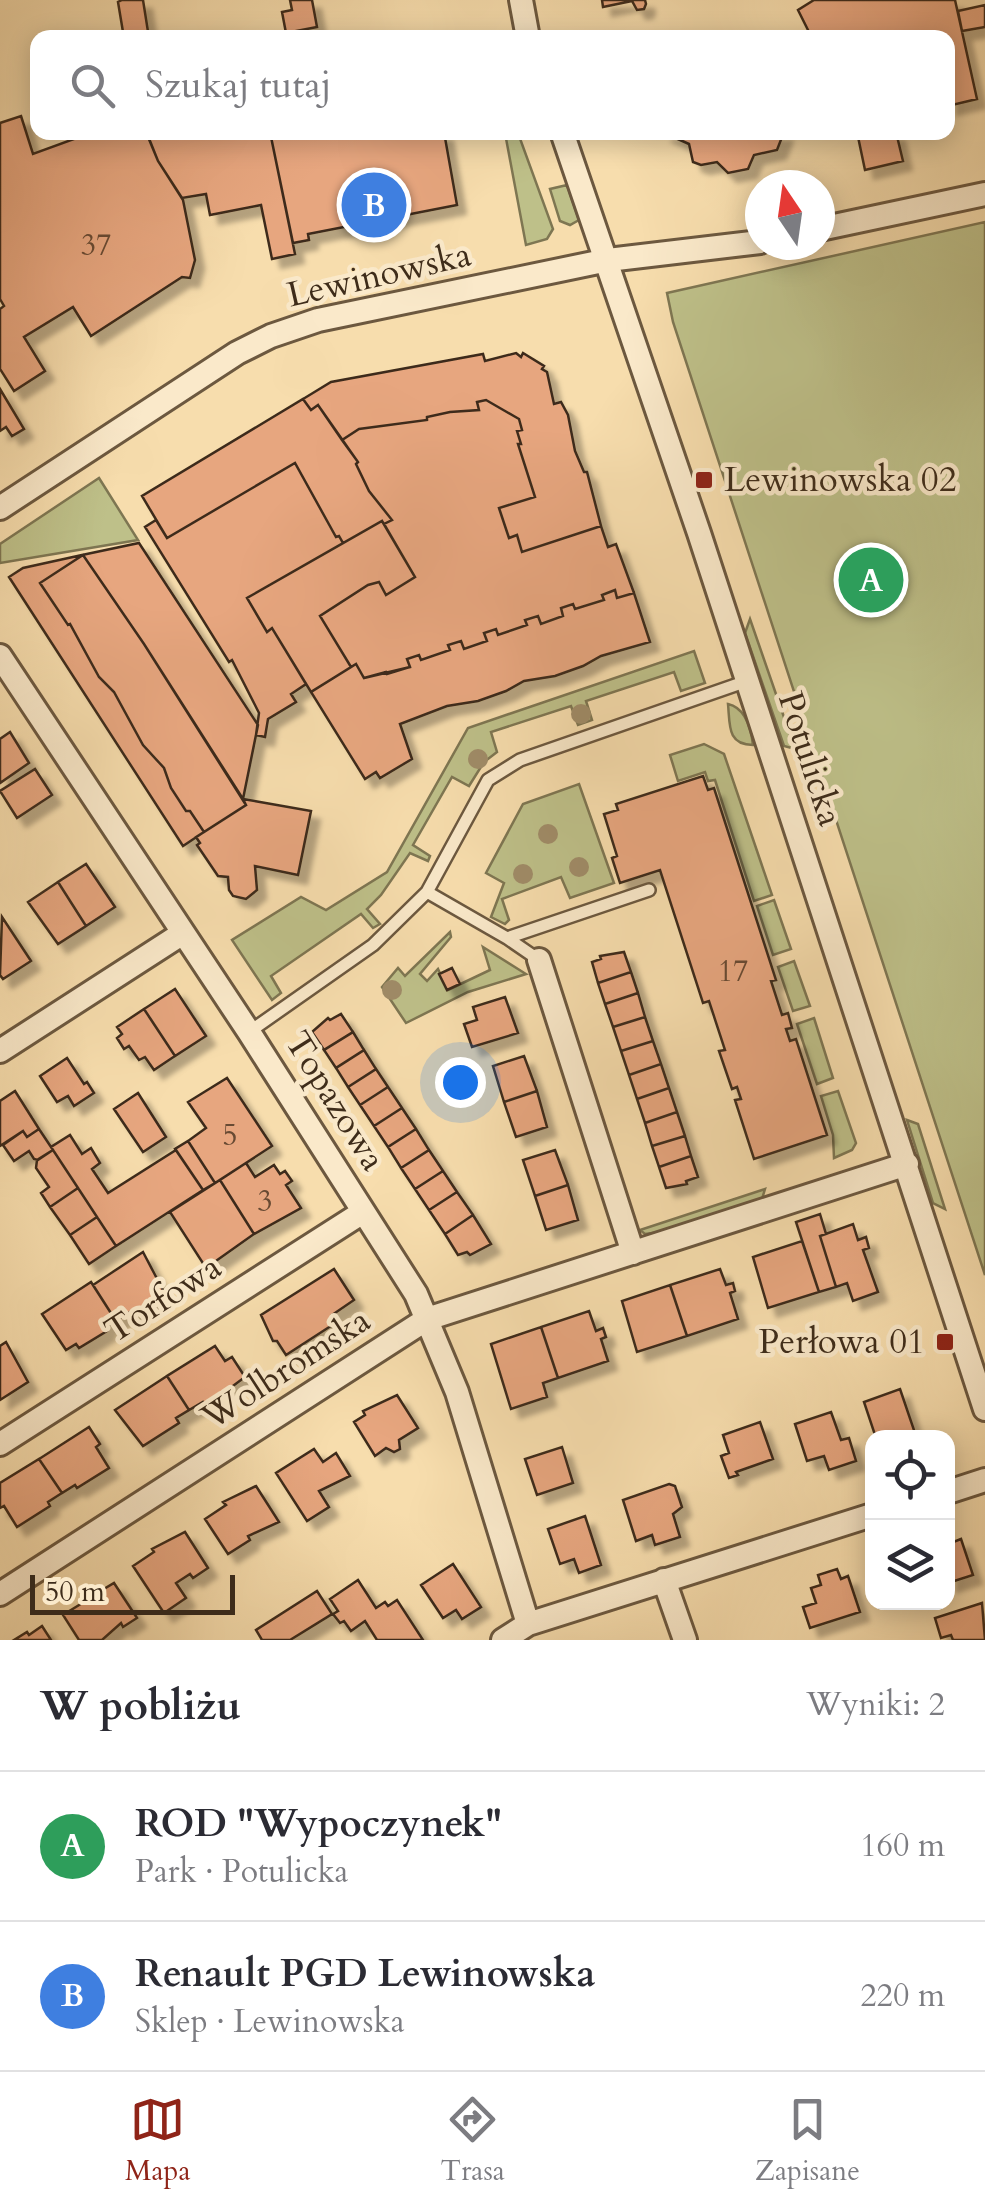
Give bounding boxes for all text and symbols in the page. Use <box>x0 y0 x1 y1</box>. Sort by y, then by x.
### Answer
search box <box>30 30 955 140</box>
icon: search <box>65 58 120 113</box>
text: Szukaj tutaj <box>145 59 332 111</box>
pin: B <box>342 168 406 242</box>
north arrow <box>745 170 835 260</box>
house number: 37 <box>81 225 111 266</box>
street label: Lewinowska <box>282 231 476 319</box>
place label: Lewinowska 02 <box>724 456 957 504</box>
marker: Lewinowska 02 <box>693 469 715 491</box>
pin: A <box>838 542 904 618</box>
street label: Potulicka <box>766 686 854 832</box>
house number: 17 <box>718 951 748 992</box>
street label: Topazowa <box>273 1022 397 1180</box>
your location <box>435 1057 486 1108</box>
house number: 5 <box>222 1115 238 1156</box>
house number: 3 <box>257 1181 273 1222</box>
street label: Torfowa <box>95 1243 231 1355</box>
street label: Wolbromska <box>192 1297 380 1442</box>
place label: Perłowa 01 <box>759 1318 925 1366</box>
marker: Perłowa 01 <box>934 1331 956 1353</box>
map controls <box>865 1430 955 1610</box>
button: locate <box>865 1430 955 1520</box>
button: layers <box>865 1520 955 1610</box>
scale bar <box>30 1570 235 1614</box>
text: 50 m <box>45 1573 105 1611</box>
text: W pobliżu <box>40 1677 241 1734</box>
text: Wyniki: 2 <box>806 1683 945 1727</box>
text: ROD "Wypoczynek" <box>135 1798 502 1850</box>
text: A <box>60 1824 85 1868</box>
text: 160 m <box>860 1824 945 1868</box>
text: Park · Potulicka <box>135 1850 348 1894</box>
text: Renault PGD Lewinowska <box>135 1948 595 2000</box>
text: B <box>61 1974 84 2018</box>
text: 220 m <box>860 1974 945 2018</box>
text: Sklep · Lewinowska <box>135 2000 405 2044</box>
tab: Mapa <box>125 2092 191 2190</box>
tab: Trasa <box>441 2092 505 2190</box>
tab: Zapisane <box>755 2092 860 2190</box>

